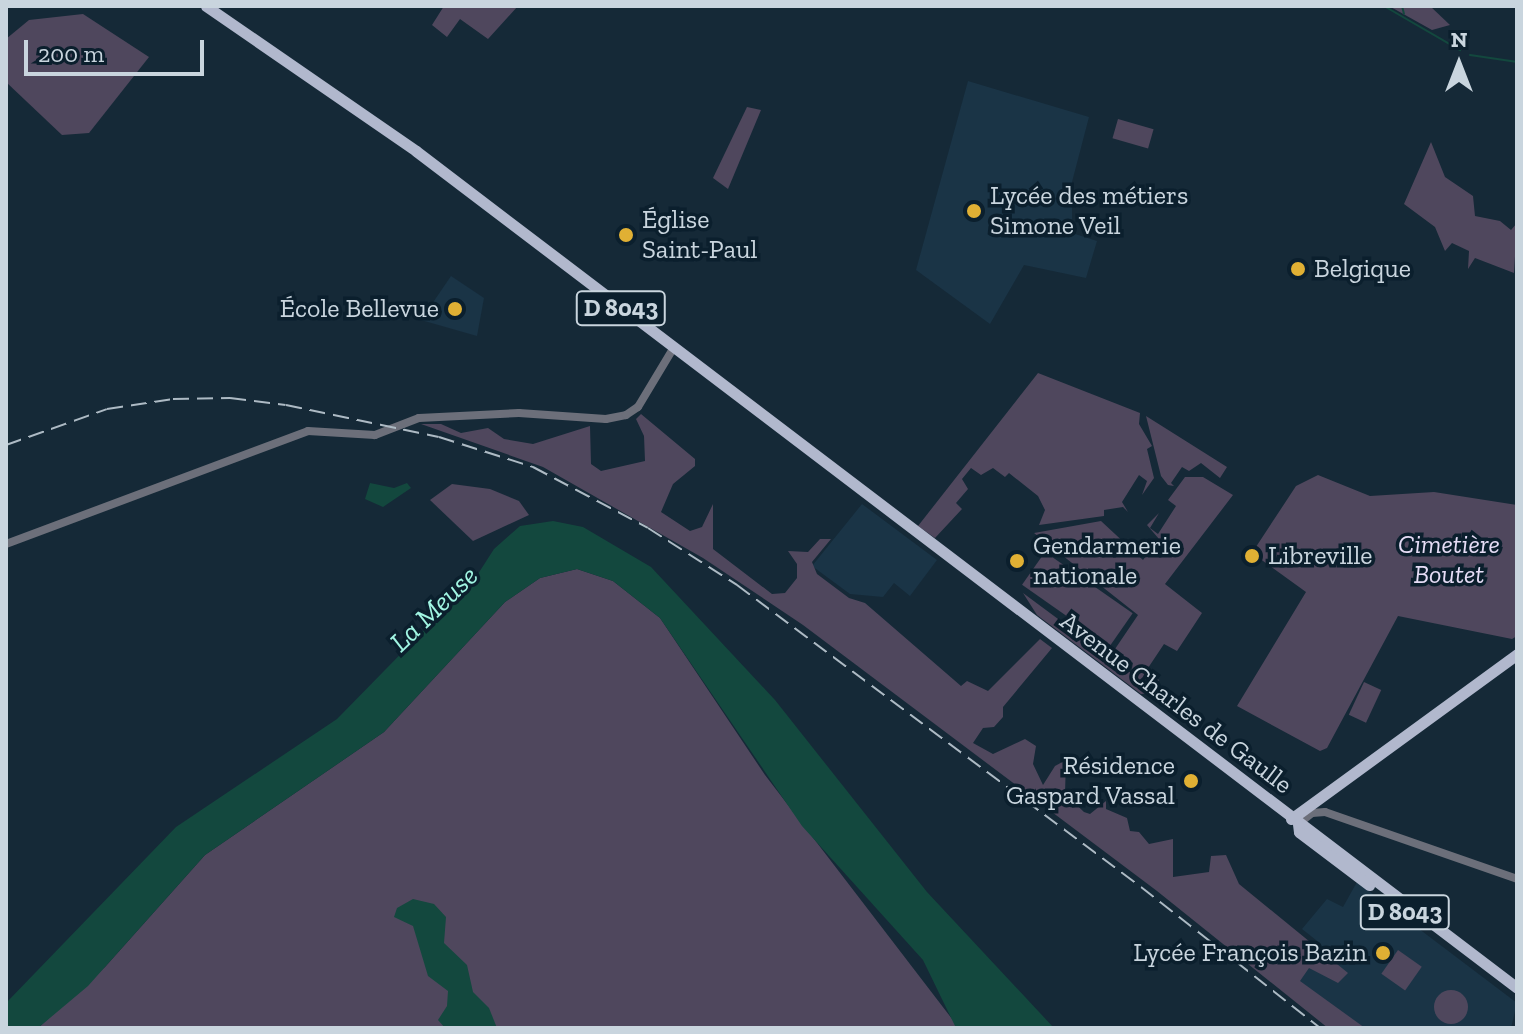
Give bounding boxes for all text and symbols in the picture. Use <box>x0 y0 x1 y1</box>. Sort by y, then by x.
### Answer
scale bar <box>28 24 208 74</box>
north arrow <box>1419 24 1499 104</box>
text: N <box>1451 26 1467 53</box>
text: 200 m <box>38 39 104 68</box>
place label: Lycée des métiers Simone Veil <box>990 180 1188 242</box>
marker: Lycée des métiers Simone Veil <box>965 202 983 220</box>
place label: Église Saint-Paul <box>642 204 757 266</box>
marker: Église Saint-Paul <box>617 226 635 244</box>
place label: Belgique <box>1314 253 1411 285</box>
marker: Belgique <box>1289 260 1307 278</box>
road number: D 8043 <box>575 288 667 328</box>
place label: École Bellevue <box>280 293 439 325</box>
marker: École Bellevue <box>446 300 464 318</box>
park label: Cimetière Boutet <box>1398 529 1500 590</box>
place label: Gendarmerie nationale <box>1033 530 1181 592</box>
place label: Libreville <box>1268 540 1373 572</box>
marker: Libreville <box>1243 547 1261 565</box>
marker: Gendarmerie nationale <box>1008 552 1026 570</box>
water label: La Meuse <box>383 559 485 659</box>
street label: Avenue Charles de Gaulle <box>1054 605 1298 801</box>
place label: Résidence Gaspard Vassal <box>1005 750 1175 812</box>
marker: Résidence Gaspard Vassal <box>1182 772 1200 790</box>
road number: D 8043 <box>1359 892 1451 932</box>
place label: Lycée François Bazin <box>1133 937 1367 969</box>
marker: Lycée François Bazin <box>1374 944 1392 962</box>

